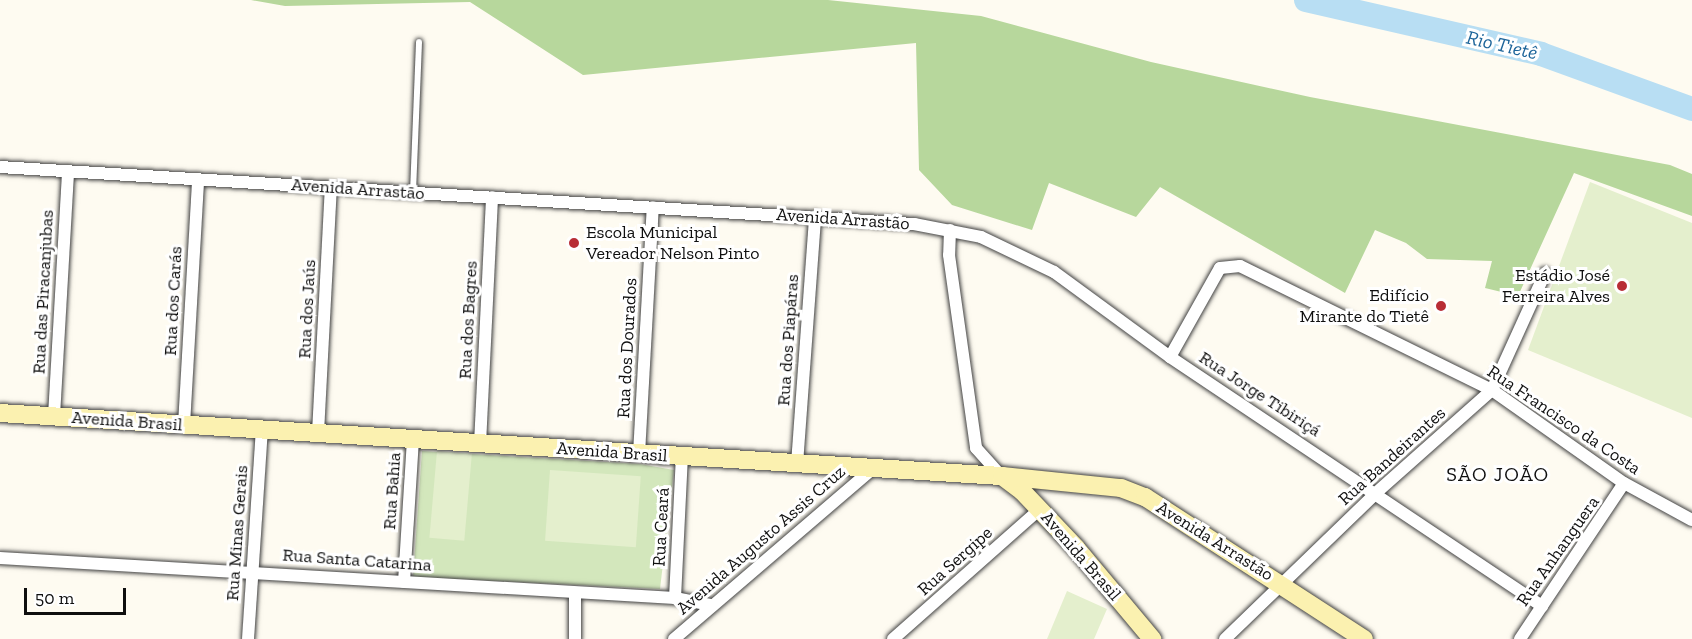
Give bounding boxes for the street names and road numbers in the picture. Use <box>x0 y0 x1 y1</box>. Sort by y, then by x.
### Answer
street label: Avenida Arrastão <box>290 174 426 204</box>
street label: Avenida Arrastão <box>775 204 911 234</box>
street label: Rua das Piracanjubas <box>28 209 58 375</box>
street label: Rua dos Carás <box>159 246 187 356</box>
street label: Rua dos Jaús <box>294 259 320 359</box>
street label: Rua dos Bagres <box>454 260 482 380</box>
street label: Rua dos Piapáras <box>773 273 803 407</box>
street label: Rua dos Dourados <box>613 277 641 419</box>
street label: Rua Jorge Tibiriçá <box>1195 346 1325 442</box>
street label: Rua Francisco da Costa <box>1483 361 1645 479</box>
street label: Rua Bandeirantes <box>1334 402 1450 510</box>
street label: Avenida Brasil <box>71 406 183 436</box>
street label: Avenida Brasil <box>556 437 668 467</box>
street label: Rua Bahia <box>379 452 405 530</box>
street label: Avenida Augusto Assis Cruz <box>672 460 850 620</box>
street label: Rua Minas Gerais <box>221 464 253 602</box>
street label: Rua Ceará <box>648 487 674 567</box>
street label: Rua Anhanguera <box>1512 492 1604 610</box>
street label: Avenida Arrastão <box>1152 496 1278 586</box>
street label: Avenida Brasil <box>1036 507 1126 605</box>
street label: Rua Sergipe <box>913 522 997 600</box>
street label: Rua Santa Catarina <box>282 544 432 576</box>

